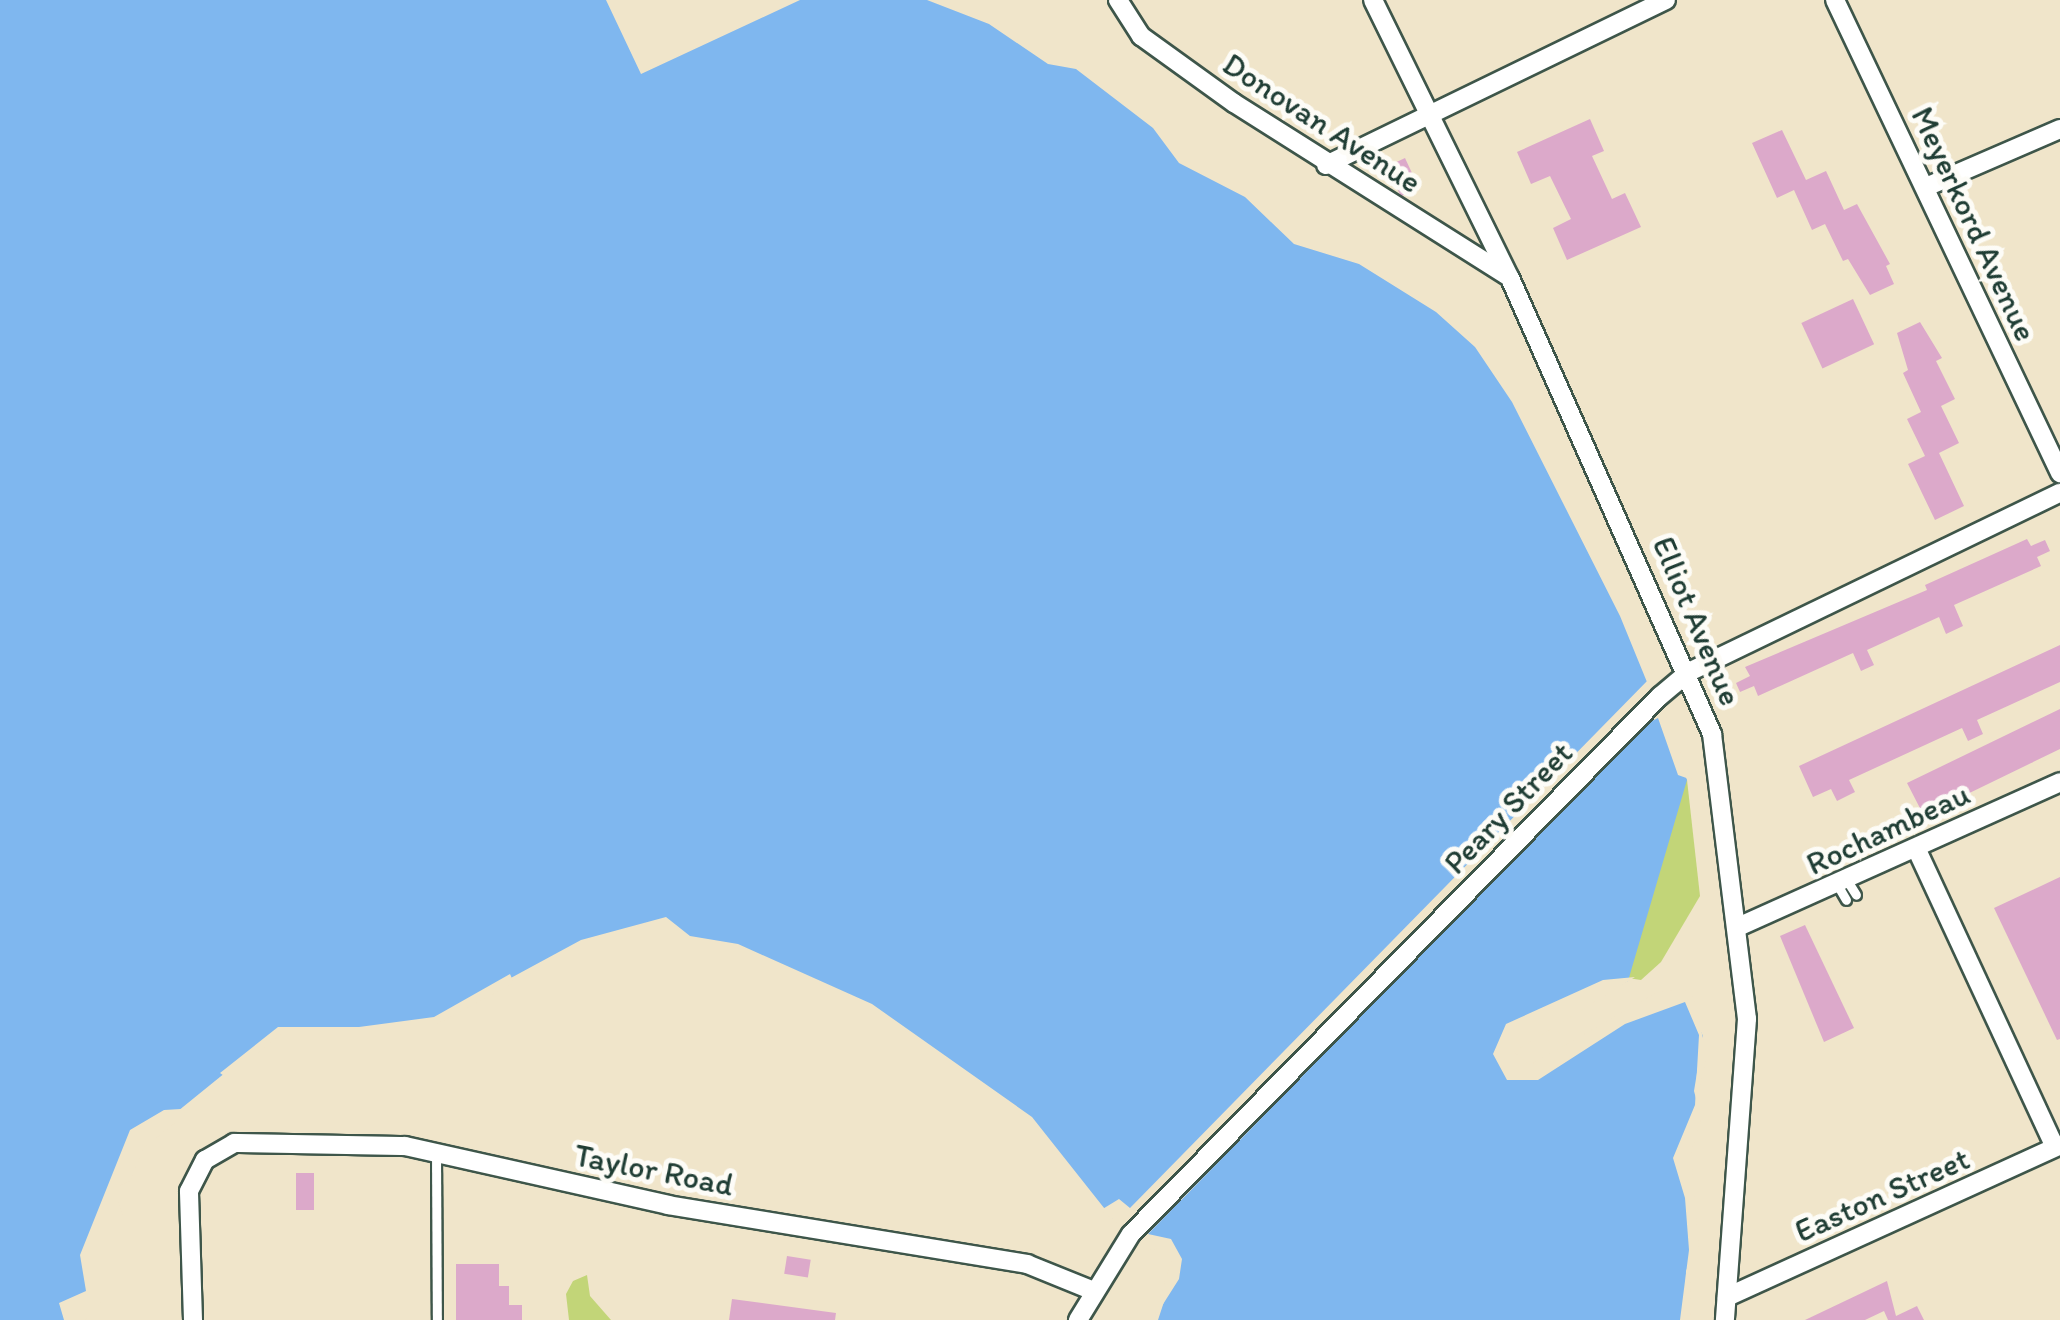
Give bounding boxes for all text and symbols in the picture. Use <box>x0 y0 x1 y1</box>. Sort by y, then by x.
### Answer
street label: Donovan Avenue <box>1216 45 1428 201</box>
street label: Meyerkord Avenue <box>1903 101 2045 347</box>
street label: Elliot Avenue <box>1644 531 1750 711</box>
street label: Peary Street <box>1436 734 1580 882</box>
street label: Rochambeau <box>1800 774 1976 884</box>
street label: Taylor Road <box>572 1136 736 1204</box>
street label: Easton Street <box>1789 1139 1975 1251</box>

